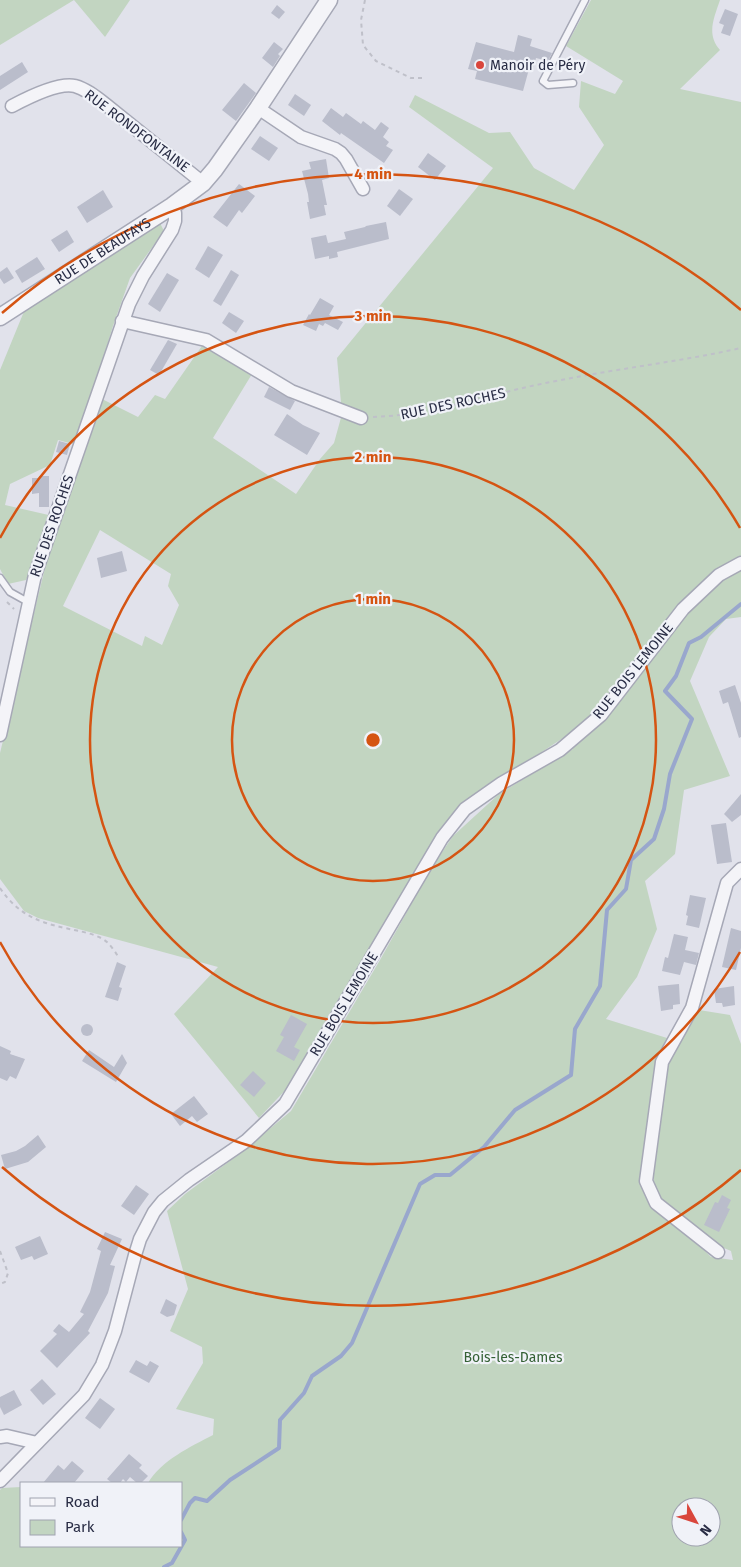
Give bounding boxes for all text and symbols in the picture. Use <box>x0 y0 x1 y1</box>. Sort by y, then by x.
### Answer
place label: Manoir de Péry <box>490 57 585 74</box>
marker: Manoir de Péry <box>474 59 486 71</box>
street label: RUE RONDFONTAINE <box>81 86 193 176</box>
text: 4 min <box>354 165 392 183</box>
street label: RUE DE BEAUFAYS <box>51 213 154 288</box>
text: 3 min <box>354 307 391 325</box>
street label: RUE DES ROCHES <box>399 384 507 423</box>
text: 2 min <box>355 448 391 466</box>
street label: RUE DES ROCHES <box>27 472 78 579</box>
text: 1 min <box>355 590 391 608</box>
street label: RUE BOIS LEMOINE <box>589 620 677 722</box>
centre of rings <box>364 731 382 749</box>
street label: RUE BOIS LEMOINE <box>306 949 382 1059</box>
park label: Bois-les-Dames <box>463 1349 563 1366</box>
legend <box>20 1482 182 1547</box>
text: Road <box>65 1493 100 1511</box>
north arrow <box>671 1497 721 1547</box>
text: Park <box>65 1518 95 1536</box>
text: N <box>696 1521 715 1539</box>

